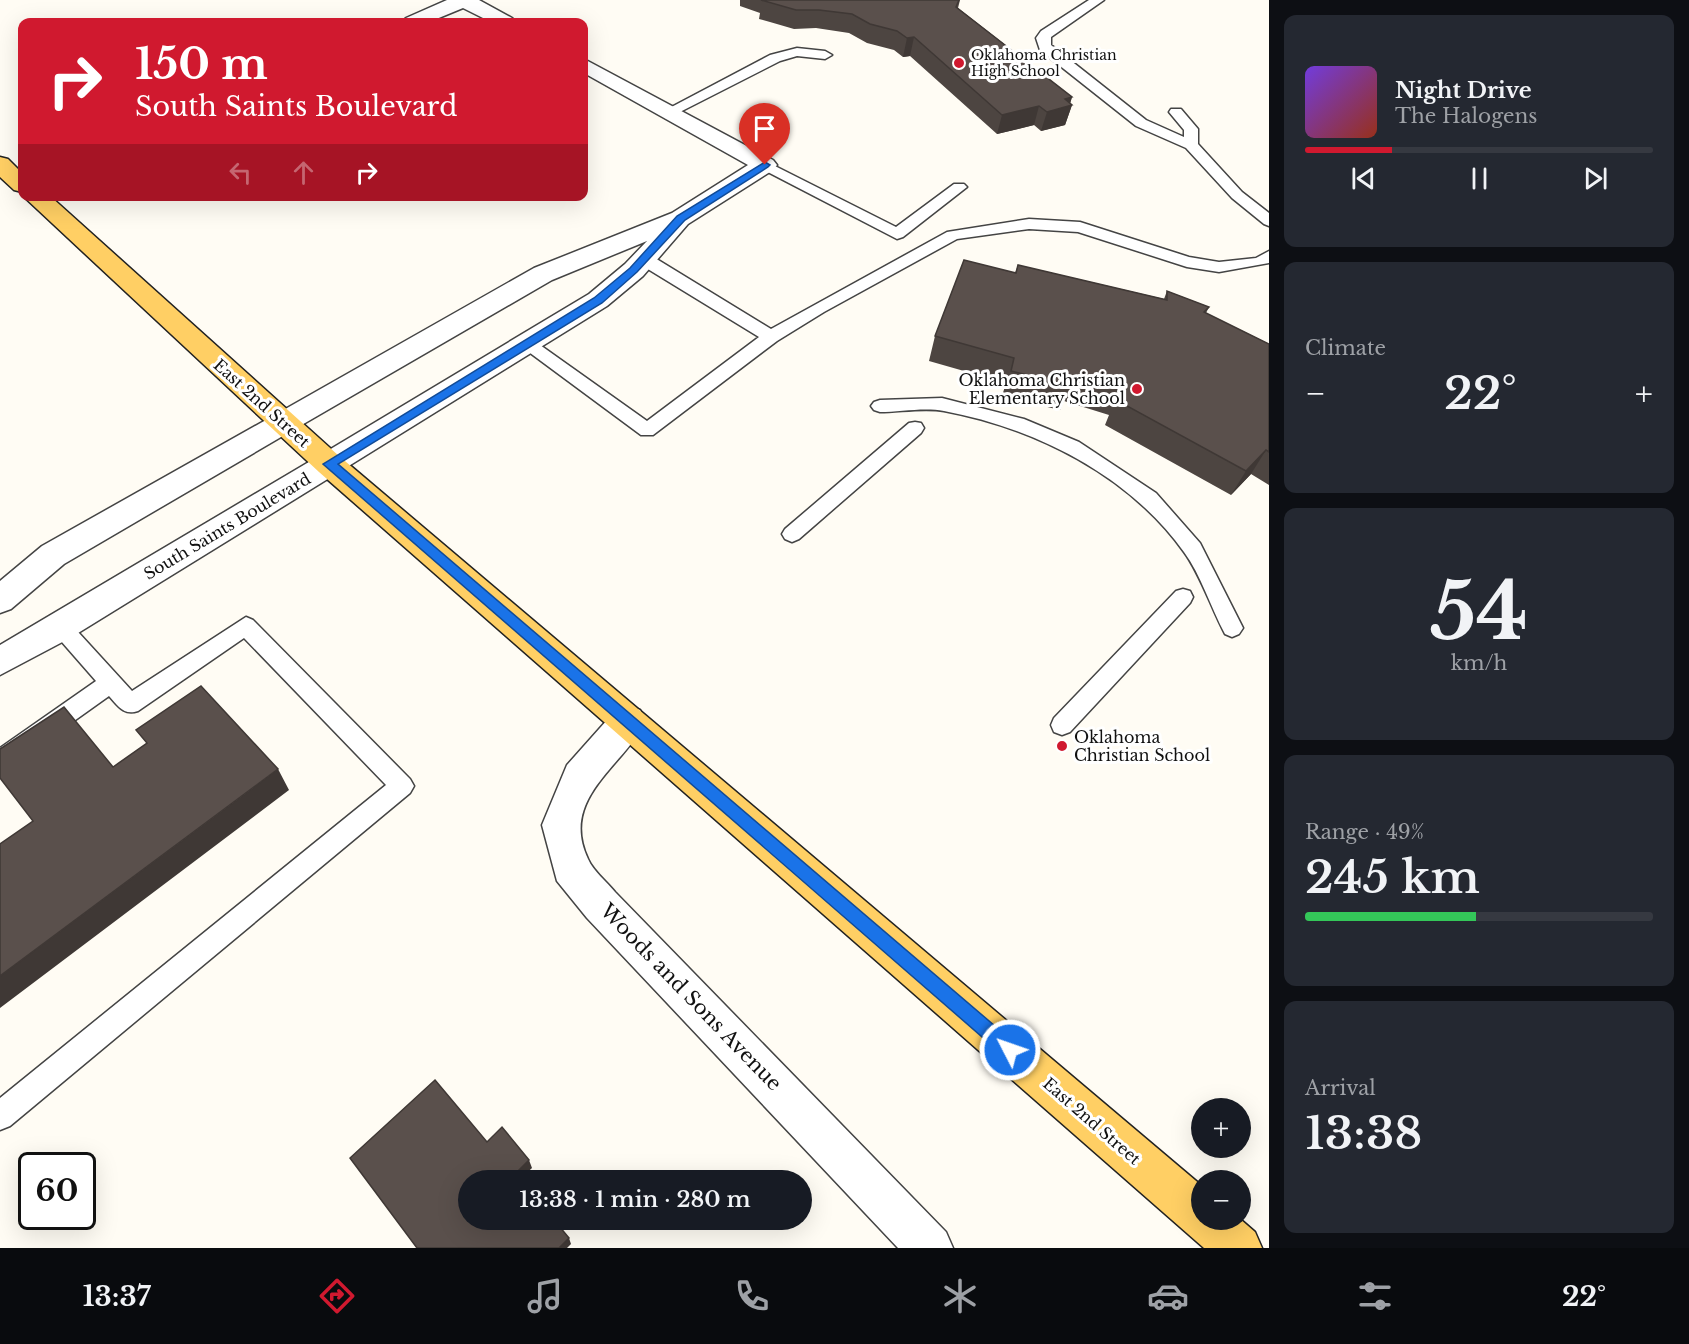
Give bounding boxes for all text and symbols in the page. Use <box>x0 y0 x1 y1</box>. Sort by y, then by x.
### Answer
text: 150 m <box>135 38 268 90</box>
icon: right <box>36 42 114 120</box>
place label: Oklahoma Christian High School <box>971 46 1117 80</box>
marker: Oklahoma Christian High School <box>952 56 966 70</box>
text: Night Drive <box>1395 77 1532 104</box>
text: South Saints Boulevard <box>135 90 457 123</box>
pin <box>739 103 790 165</box>
text: The Halogens <box>1395 104 1537 128</box>
icon: arrive <box>748 112 781 145</box>
icon: left <box>224 156 257 189</box>
icon: ahead <box>287 156 320 189</box>
icon: right <box>350 156 383 189</box>
icon: previous <box>1347 162 1380 195</box>
icon: pause <box>1463 162 1496 195</box>
icon: next <box>1579 162 1612 195</box>
text: Climate <box>1305 336 1386 360</box>
street label: East 2nd Street <box>210 354 314 452</box>
text: 22° <box>1444 365 1517 421</box>
place label: Oklahoma Christian Elementary School <box>959 370 1125 408</box>
text: − <box>1305 373 1326 414</box>
text: + <box>1635 373 1653 414</box>
marker: Oklahoma Christian Elementary School <box>1130 382 1144 396</box>
street label: South Saints Boulevard <box>140 468 314 584</box>
text: 54 <box>1430 563 1528 660</box>
text: km/h <box>1451 651 1507 675</box>
place label: Oklahoma Christian School <box>1074 727 1210 765</box>
marker: Oklahoma Christian School <box>1055 739 1069 753</box>
text: Range · 49% <box>1305 820 1424 844</box>
text: 245 km <box>1305 849 1480 905</box>
street label: Woods and Sons Avenue <box>595 898 787 1095</box>
position arrow <box>978 1018 1042 1082</box>
street label: East 2nd Street <box>1039 1073 1145 1169</box>
text: Arrival <box>1305 1076 1376 1100</box>
map controls <box>1191 1098 1251 1230</box>
button: + <box>1191 1098 1251 1158</box>
text: 13:38 <box>1305 1105 1422 1161</box>
speed limit sign: 60 <box>18 1152 96 1230</box>
button: − <box>1191 1170 1251 1230</box>
text: 13:38 · 1 min · 280 m <box>519 1186 751 1213</box>
icon: directions <box>316 1275 358 1317</box>
icon: music <box>524 1275 566 1317</box>
icon: phone <box>731 1275 773 1317</box>
icon: climate <box>939 1275 981 1317</box>
icon: car <box>1147 1275 1189 1317</box>
icon: filters <box>1354 1275 1396 1317</box>
text: 13:37 <box>83 1280 151 1313</box>
text: 22° <box>1562 1280 1606 1313</box>

